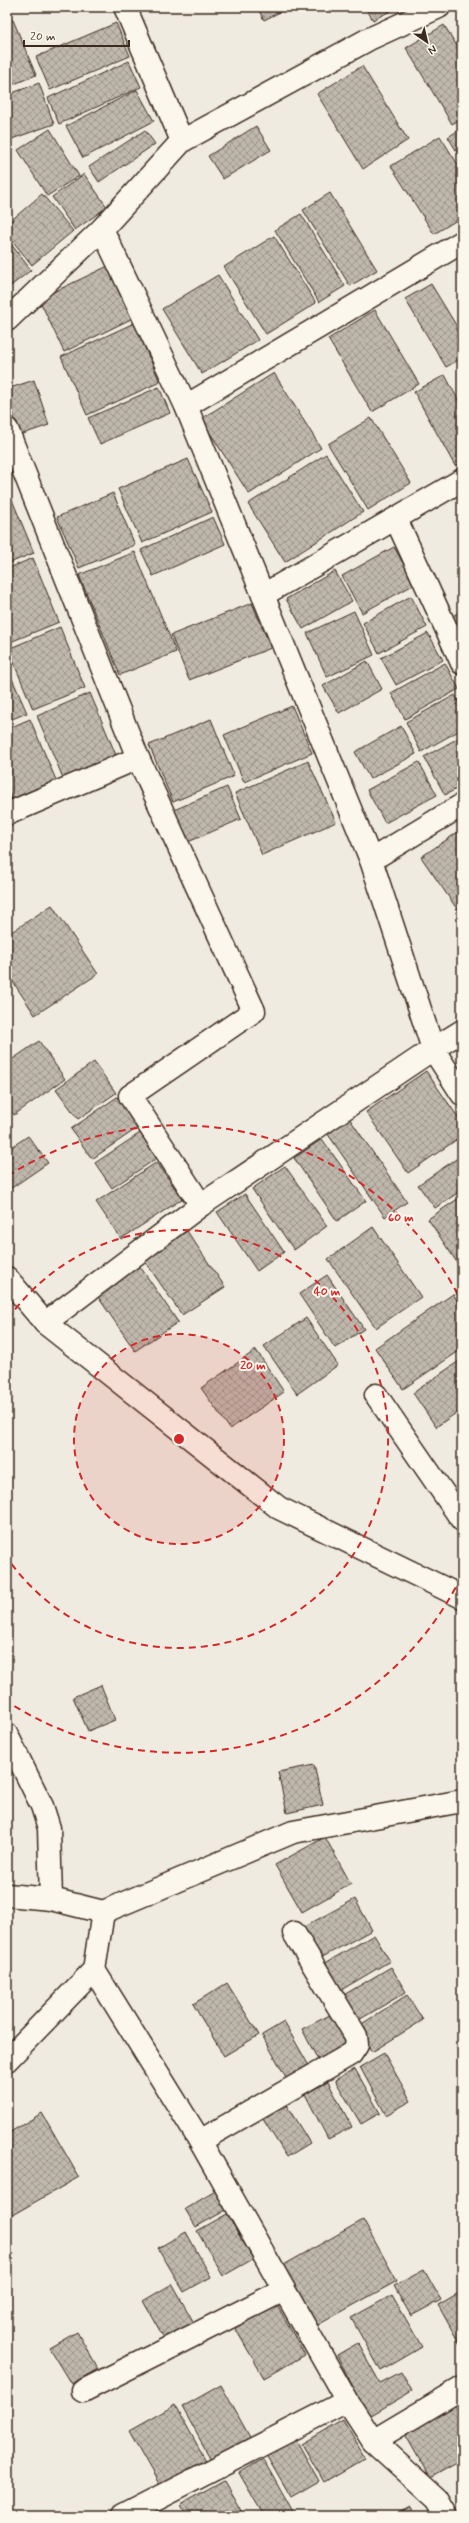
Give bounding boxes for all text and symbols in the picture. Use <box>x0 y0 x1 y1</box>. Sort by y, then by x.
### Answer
scale bar <box>24 22 129 48</box>
north arrow <box>407 22 447 62</box>
text: 20 m <box>30 29 56 45</box>
text: N <box>425 42 439 57</box>
text: 60 m <box>388 1210 414 1226</box>
text: 40 m <box>314 1284 341 1300</box>
text: 20 m <box>240 1358 266 1374</box>
centre of rings <box>172 1432 186 1446</box>

